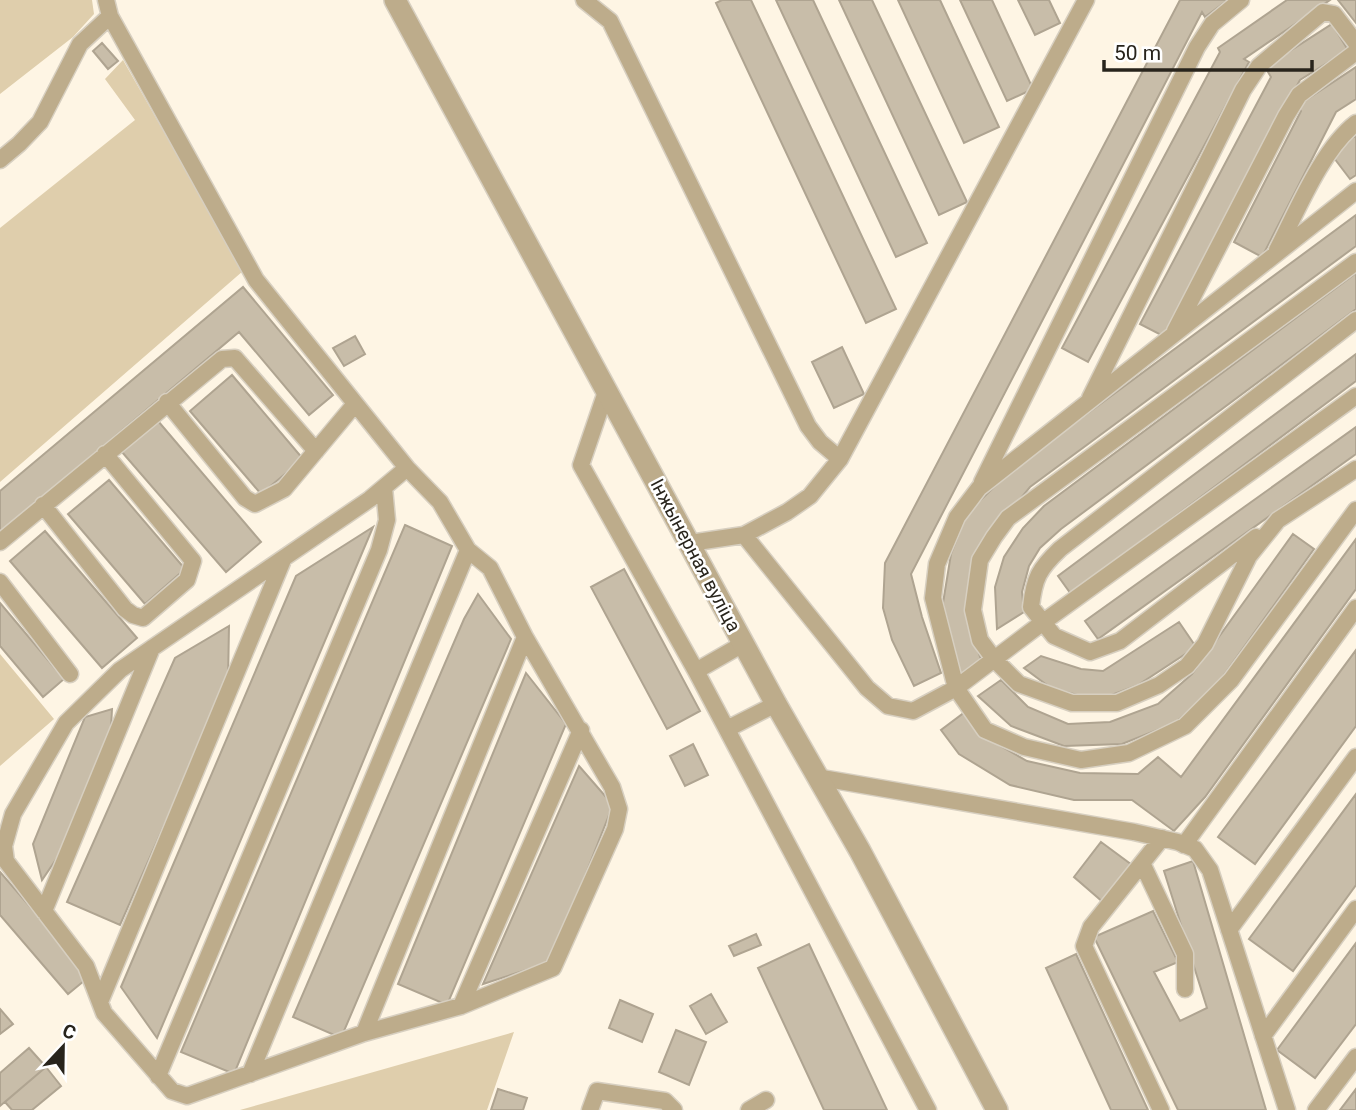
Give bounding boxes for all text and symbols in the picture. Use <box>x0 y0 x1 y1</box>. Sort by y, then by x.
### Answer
scale bar <box>1104 28 1312 72</box>
text: 50 m <box>1114 41 1161 65</box>
street label: Інжынерная вуліца <box>645 475 746 636</box>
north arrow <box>28 1012 98 1082</box>
text: С <box>59 1019 79 1045</box>

